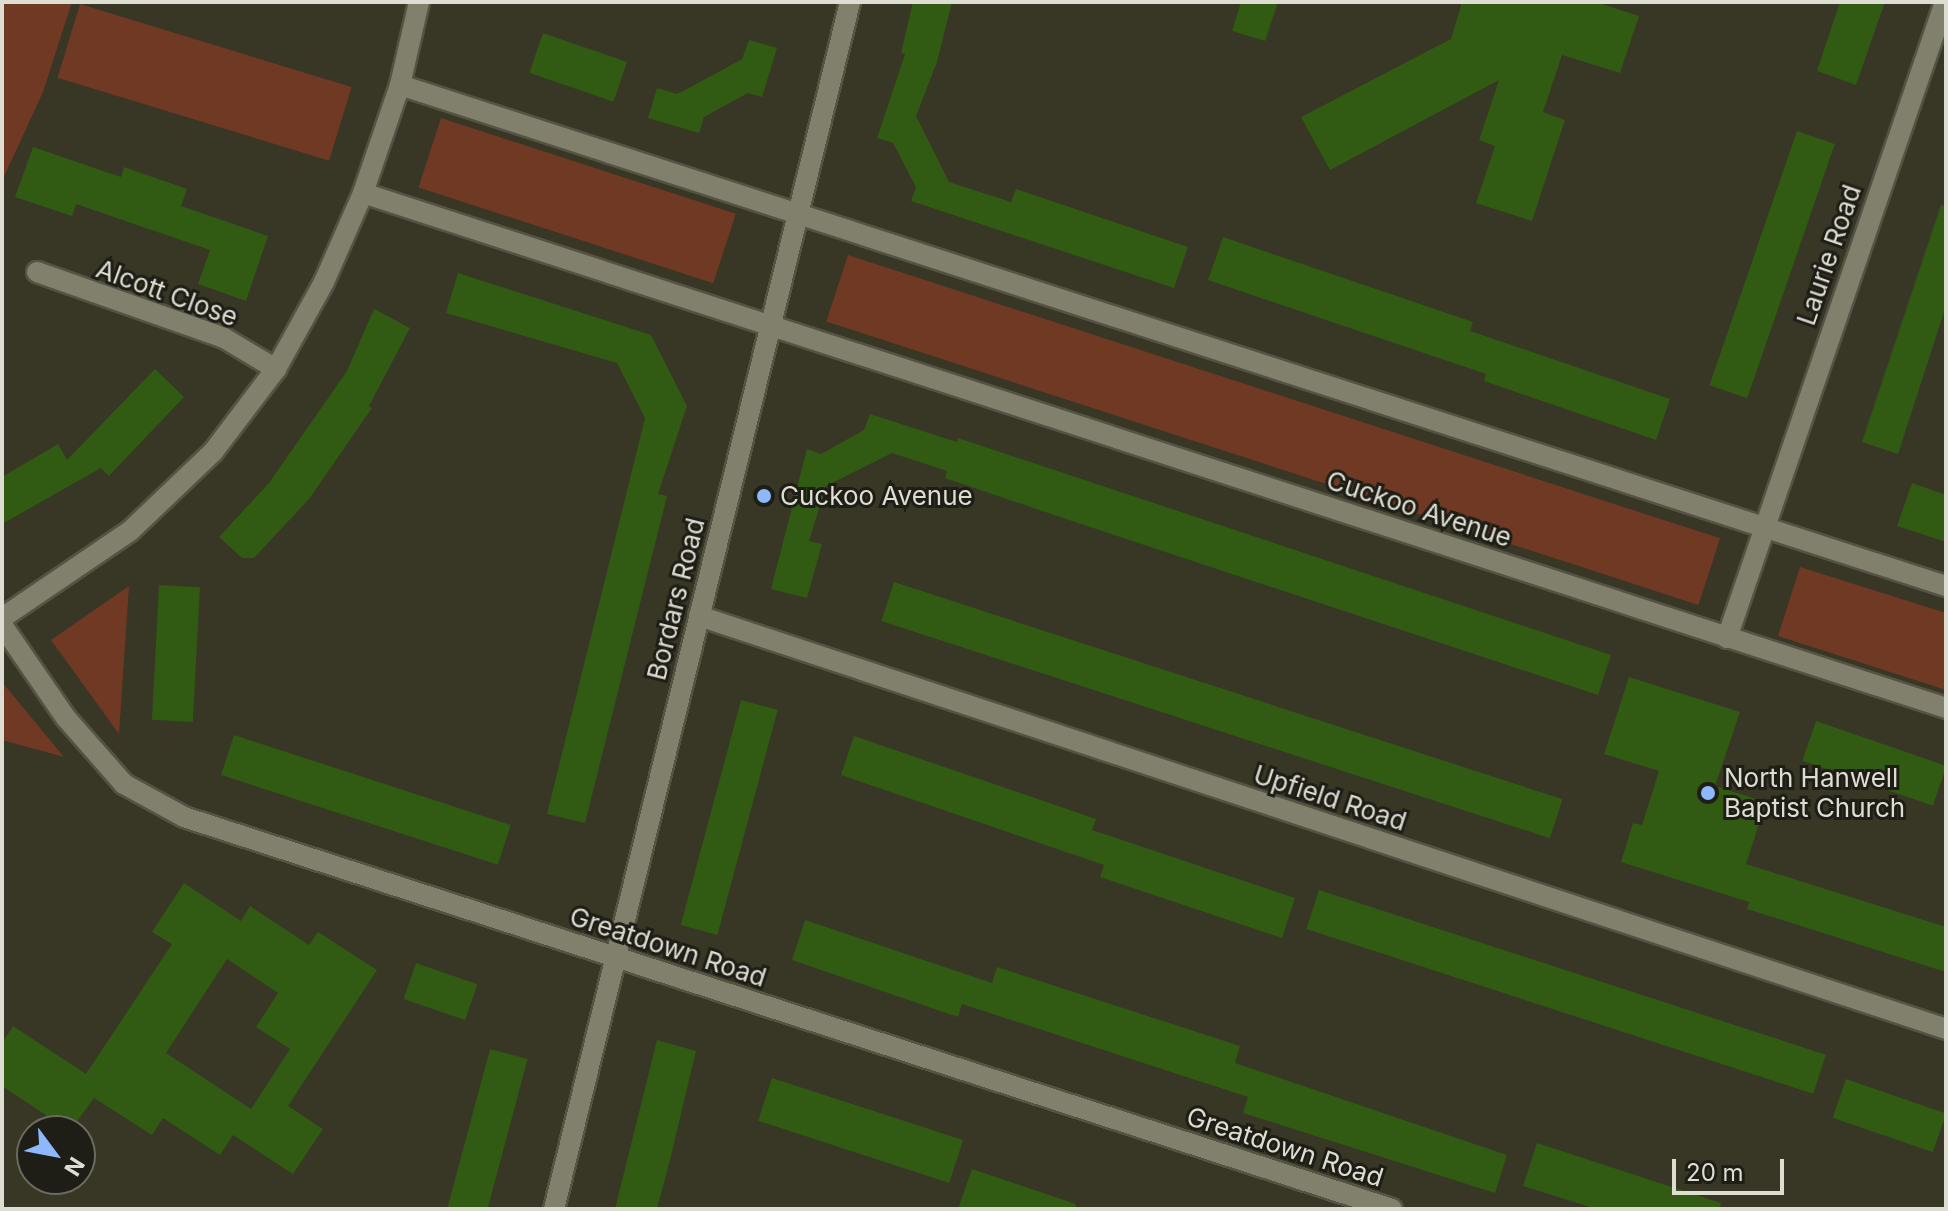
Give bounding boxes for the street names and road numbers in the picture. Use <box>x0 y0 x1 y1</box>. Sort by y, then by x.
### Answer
street label: Laurie Road <box>1790 181 1868 329</box>
street label: Alcott Close <box>92 253 242 333</box>
street label: Cuckoo Avenue <box>1323 464 1515 554</box>
street label: Bordars Road <box>641 515 711 683</box>
street label: Upfield Road <box>1250 759 1410 837</box>
street label: Greatdown Road <box>566 901 770 993</box>
street label: Greatdown Road <box>1183 1101 1387 1193</box>

